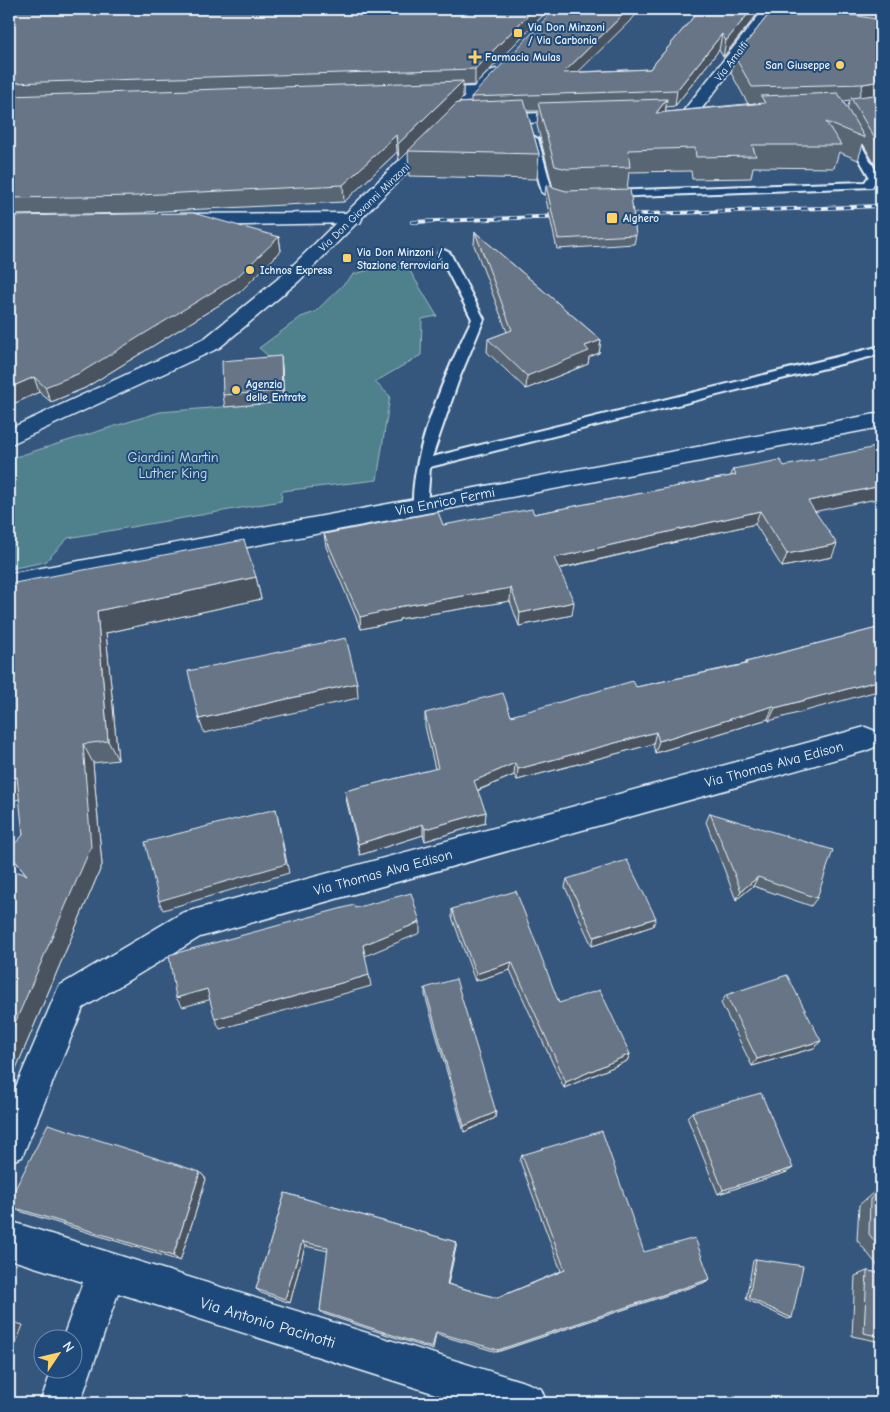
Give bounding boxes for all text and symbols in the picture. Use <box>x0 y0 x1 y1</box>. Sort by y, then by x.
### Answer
place label: Via Don Minzoni / Via Carbonia <box>528 21 605 47</box>
marker: Via Don Minzoni / Via Carbonia <box>512 27 524 39</box>
street label: Via Amalfi <box>712 39 751 84</box>
marker: Farmacia Mulas <box>469 51 481 63</box>
place label: Farmacia Mulas <box>485 51 561 64</box>
place label: San Giuseppe <box>765 59 831 72</box>
marker: San Giuseppe <box>834 59 846 71</box>
street label: Via Don Giovanni Minzoni <box>316 161 413 254</box>
marker: Alghero <box>605 211 619 225</box>
place label: Alghero <box>623 212 659 225</box>
place label: Via Don Minzoni / Stazione ferroviaria <box>357 246 449 272</box>
marker: Via Don Minzoni / Stazione ferroviaria <box>341 252 353 264</box>
marker: Ichnos Express <box>244 264 256 276</box>
place label: Ichnos Express <box>260 264 333 277</box>
place label: Agenzia delle Entrate <box>246 378 307 404</box>
marker: Agenzia delle Entrate <box>230 384 242 396</box>
park label: Giardini Martin Luther King <box>127 449 219 482</box>
street label: Via Enrico Fermi <box>394 484 496 519</box>
street label: Via Thomas Alva Edison <box>703 738 845 791</box>
street label: Via Thomas Alva Edison <box>312 846 454 899</box>
street label: Via Antonio Pacinotti <box>198 1294 338 1352</box>
north arrow <box>32 1330 82 1380</box>
text: N <box>59 1338 78 1355</box>

